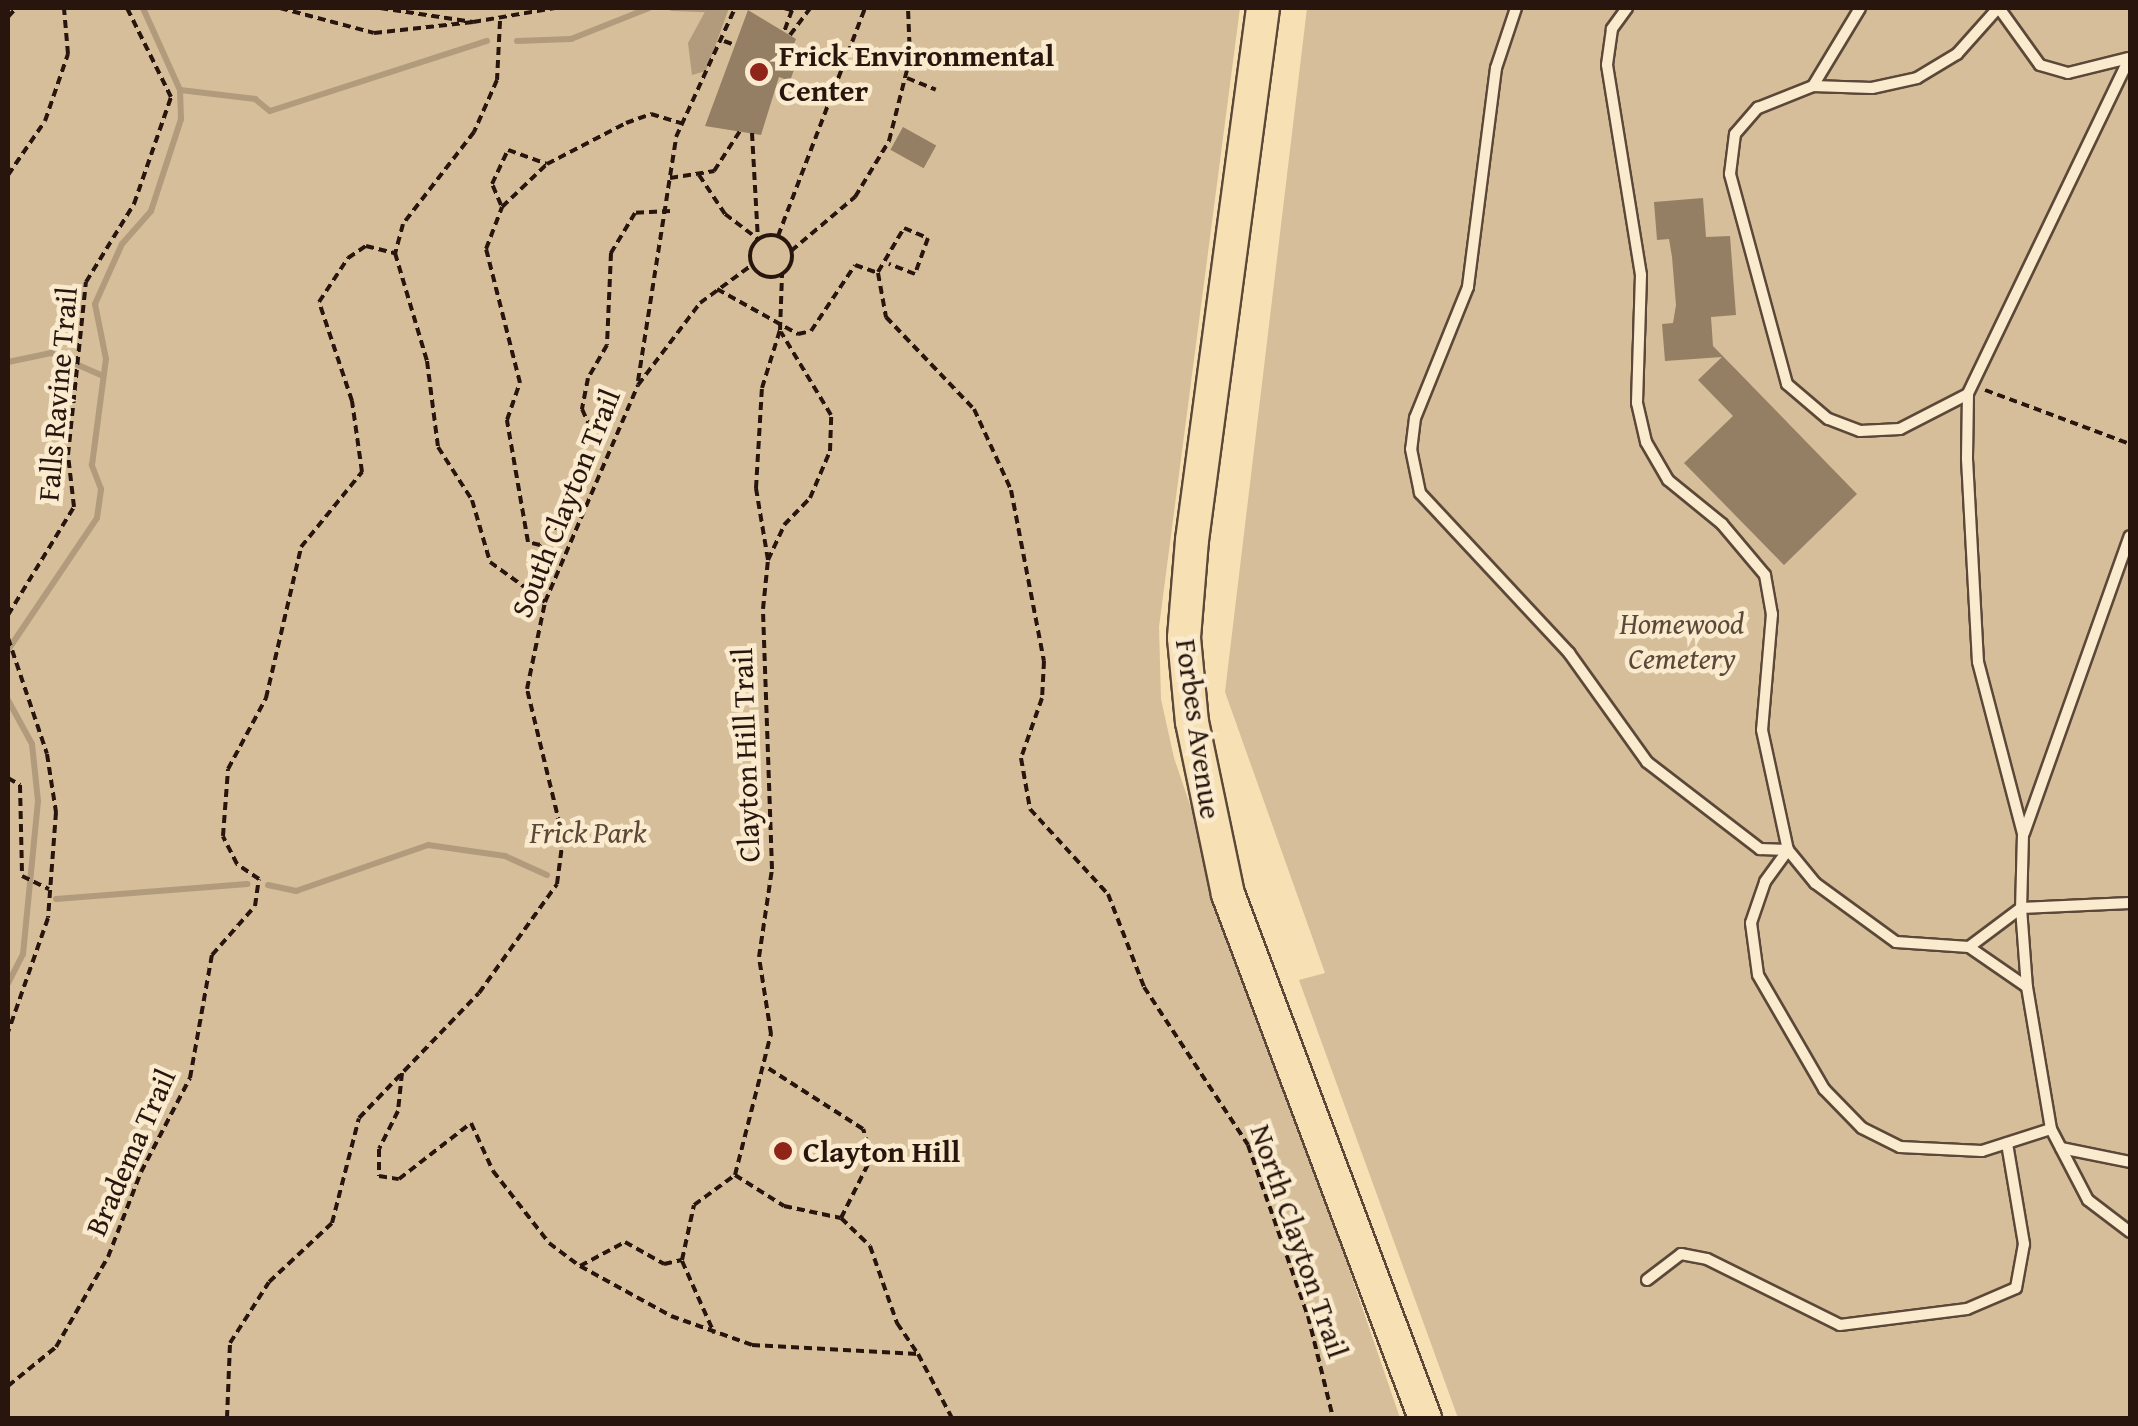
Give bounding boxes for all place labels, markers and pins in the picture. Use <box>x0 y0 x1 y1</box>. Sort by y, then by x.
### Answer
place label: Frick Environmental Center <box>779 37 1054 108</box>
marker: Frick Environmental Center <box>748 61 770 83</box>
place label: Clayton Hill <box>803 1133 960 1169</box>
marker: Clayton Hill <box>772 1140 794 1162</box>

